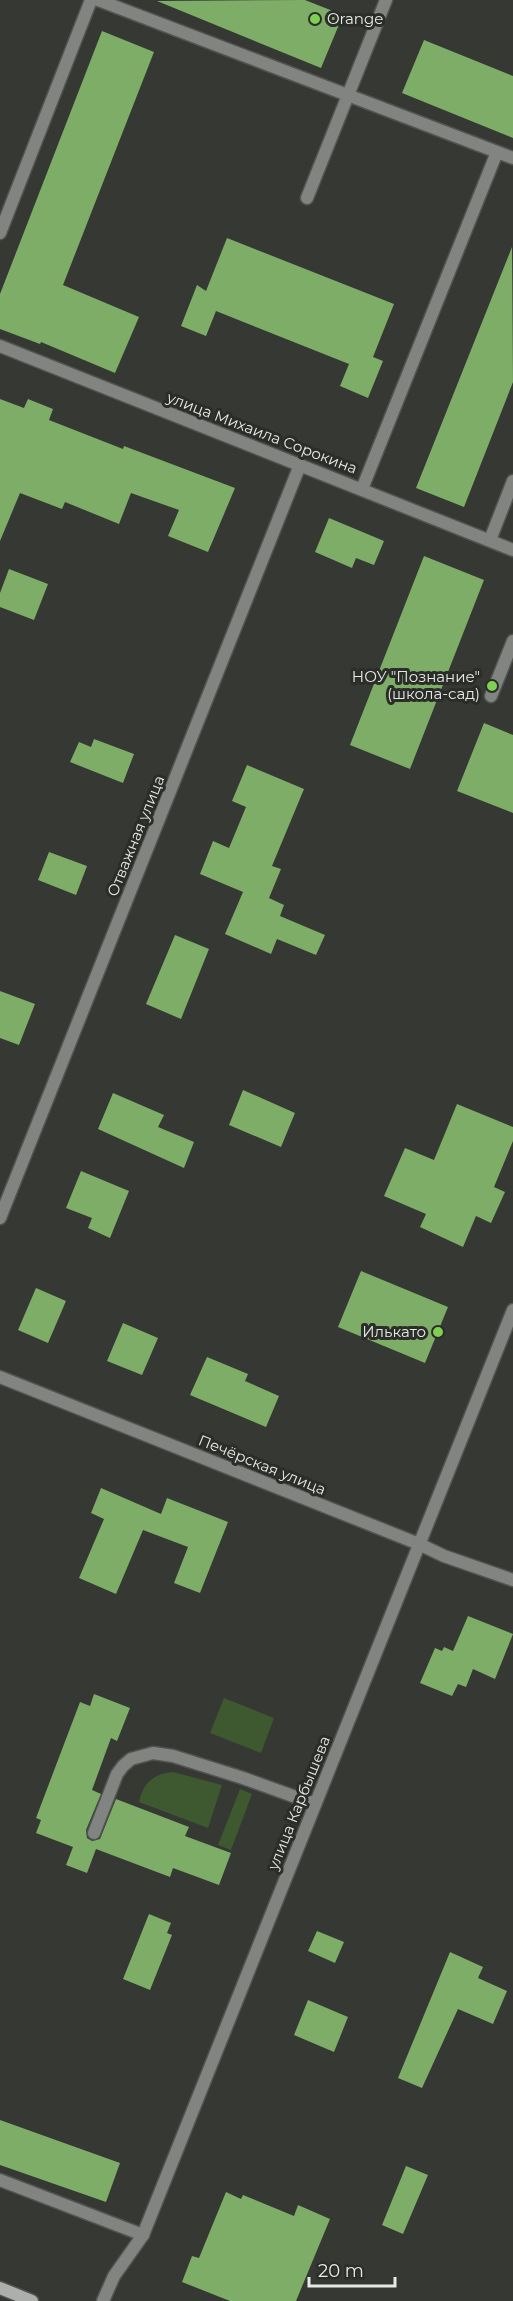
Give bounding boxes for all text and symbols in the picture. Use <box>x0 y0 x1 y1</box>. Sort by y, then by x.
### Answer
place label: Orange <box>327 9 383 28</box>
marker: Orange <box>308 12 322 26</box>
street label: улица Михаила Сорокина <box>163 387 360 478</box>
place label: НОУ "Познание" (школа-сад) <box>352 667 480 703</box>
marker: НОУ "Познание" (школа-сад) <box>485 679 499 693</box>
street label: Отважная улица <box>103 773 168 899</box>
place label: Илькато <box>362 1322 426 1341</box>
marker: Илькато <box>431 1325 445 1339</box>
street label: Печёрская улица <box>196 1430 329 1499</box>
street label: улица Карбышева <box>263 1733 334 1874</box>
scale bar <box>309 2250 394 2288</box>
text: 20 m <box>318 2260 364 2282</box>

